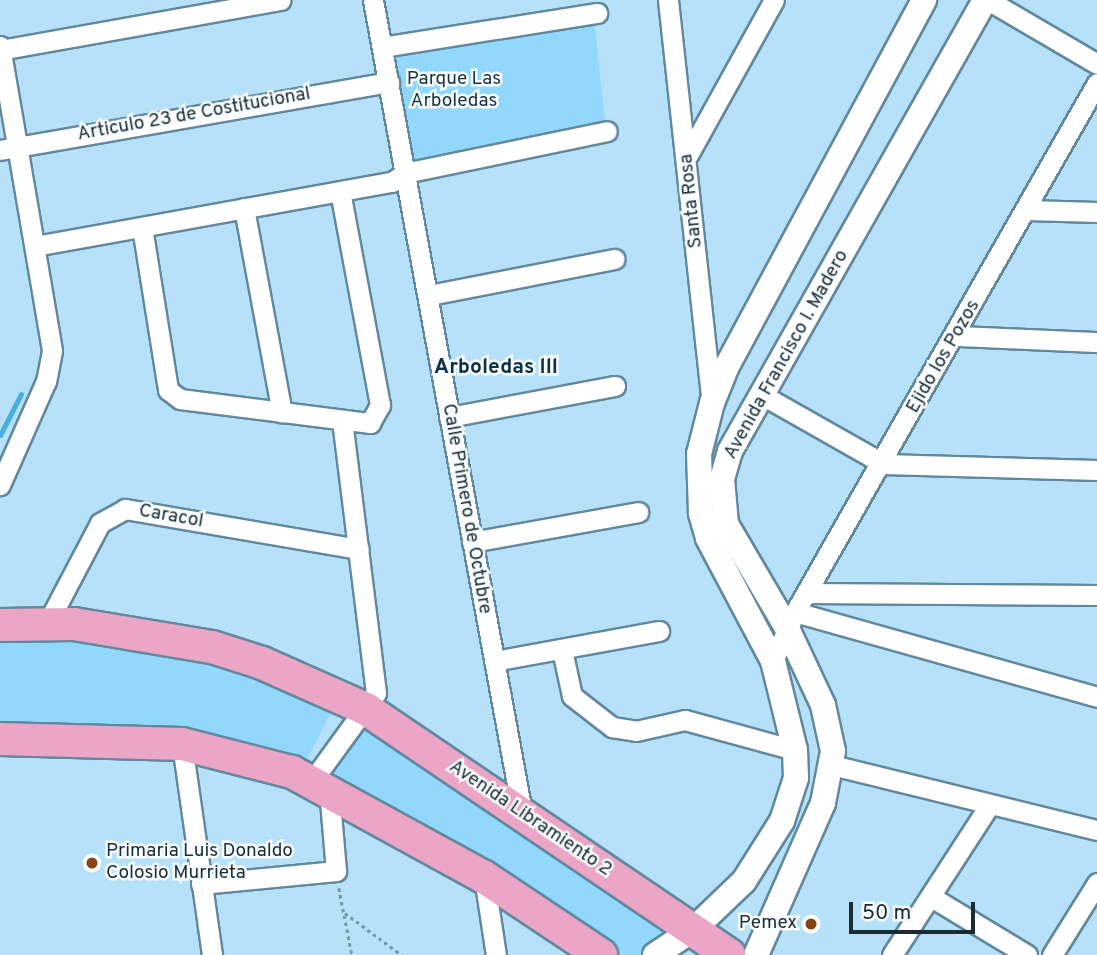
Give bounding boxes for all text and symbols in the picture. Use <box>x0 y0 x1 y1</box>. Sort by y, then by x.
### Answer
park label: Parque Las Arboledas <box>407 69 501 113</box>
street label: Articulo 23 de Costitucional <box>76 83 312 147</box>
street label: Santa Rosa <box>676 153 708 249</box>
street label: Avenida Francisco I. Madero <box>720 246 854 464</box>
street label: Ejido los Pozos <box>902 296 986 418</box>
district label: Arboledas lll <box>434 355 558 381</box>
street label: Calle Primero de Octubre <box>436 402 496 616</box>
street label: Caracol <box>137 500 205 534</box>
street label: Avenida Libramiento 2 <box>444 756 616 882</box>
place label: Primaria Luis Donaldo Colosio Murrieta <box>106 841 293 885</box>
marker: Primaria Luis Donaldo Colosio Murrieta <box>84 855 100 871</box>
scale bar <box>852 888 978 932</box>
text: 50 m <box>862 900 911 927</box>
place label: Pemex <box>739 913 797 935</box>
marker: Pemex <box>803 916 819 932</box>

